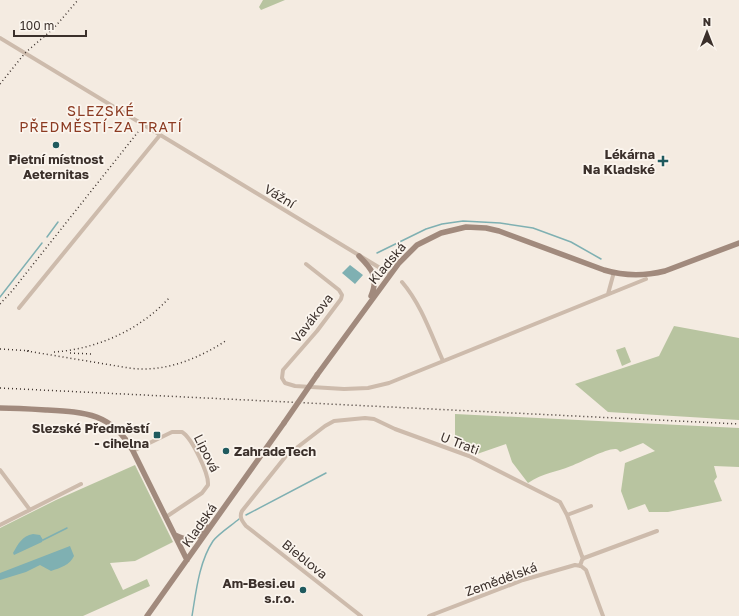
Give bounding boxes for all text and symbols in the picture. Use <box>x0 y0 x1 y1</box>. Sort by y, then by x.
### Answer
scale bar <box>14 12 86 38</box>
north arrow <box>687 12 727 52</box>
text: N <box>703 15 711 28</box>
text: 100 m <box>20 18 54 33</box>
district label: SLEZSKÉ PŘEDMĚSTÍ-ZA TRATÍ <box>19 102 183 135</box>
marker: Pietní místnost Aeternitas <box>51 140 61 150</box>
place label: Lékárna Na Kladské <box>583 146 655 177</box>
place label: Pietní místnost Aeternitas <box>8 151 104 182</box>
marker: Lékárna Na Kladské <box>658 156 668 166</box>
street label: Vážní <box>262 181 300 212</box>
street label: Kladská <box>365 239 409 287</box>
street label: Vavákova <box>288 290 336 346</box>
place label: Slezské Předměstí - cihelna <box>32 420 150 451</box>
street label: U Trati <box>438 428 482 458</box>
marker: Slezské Předměstí - cihelna <box>152 430 162 440</box>
street label: Lipová <box>191 431 223 475</box>
place label: ZahradeTech <box>234 443 316 459</box>
marker: ZahradeTech <box>221 446 231 456</box>
street label: Kladská <box>178 500 220 550</box>
street label: Bieblova <box>279 536 331 582</box>
street label: Zemědělská <box>463 559 539 599</box>
place label: Am-Besi.eu s.r.o. <box>222 575 295 606</box>
marker: Am-Besi.eu s.r.o. <box>298 585 308 595</box>

